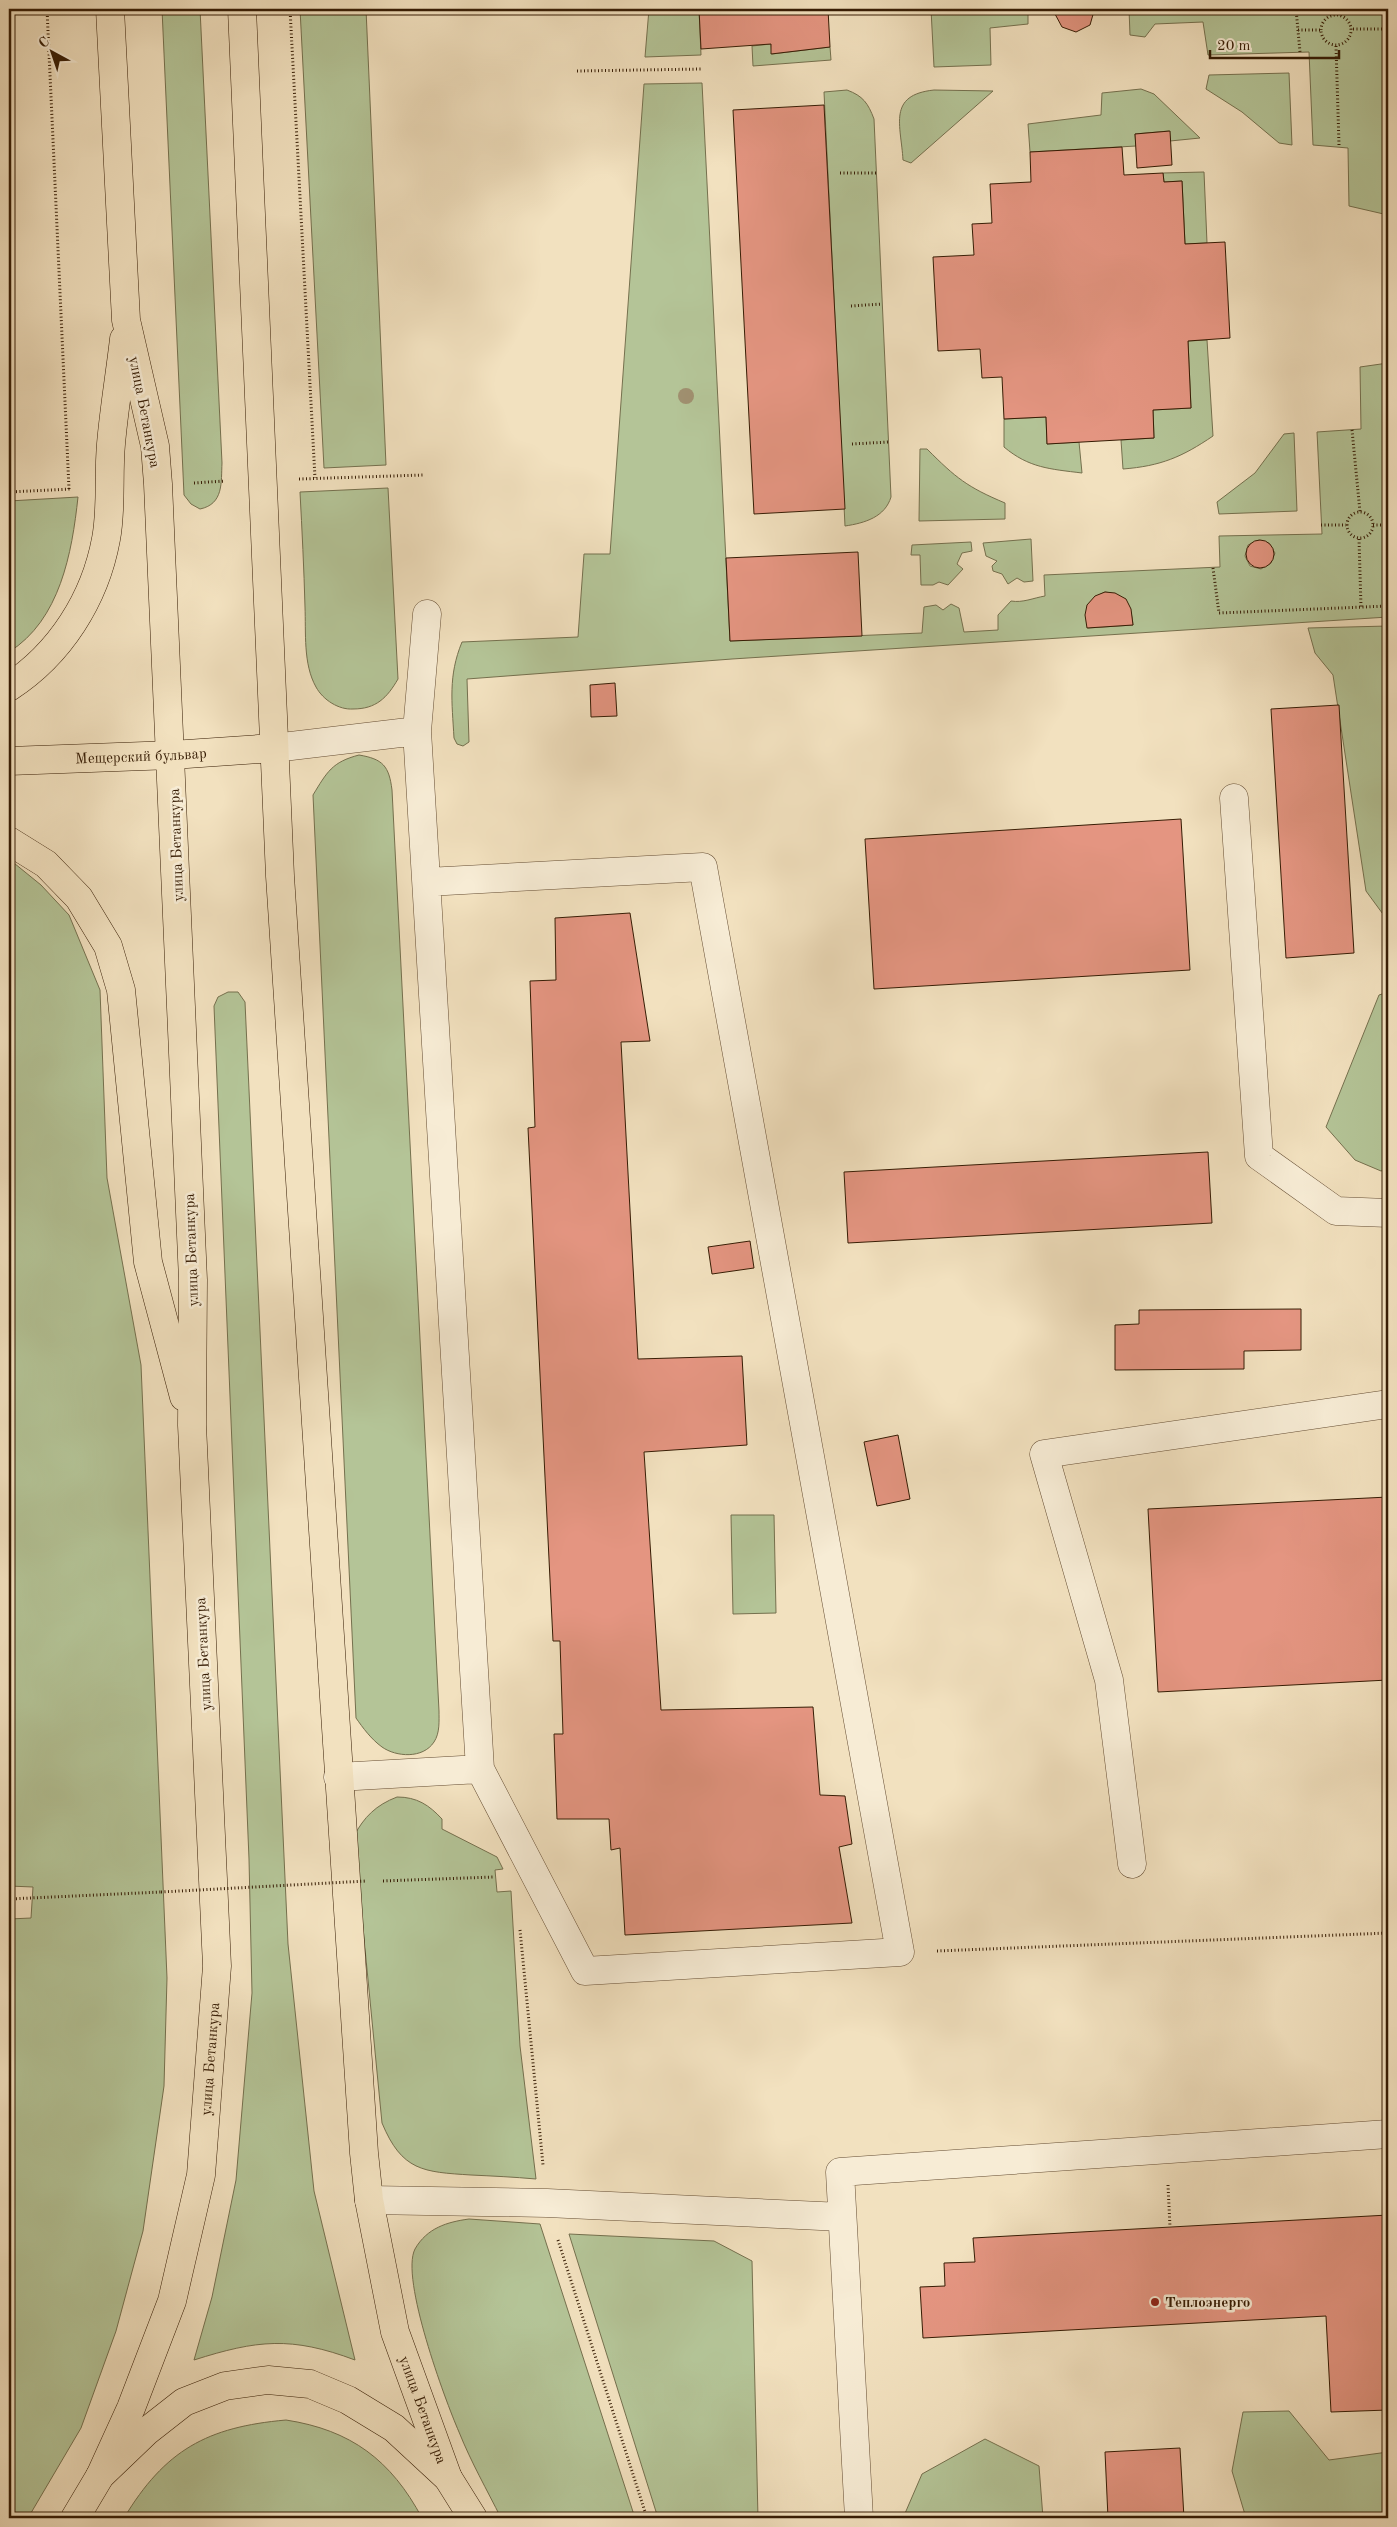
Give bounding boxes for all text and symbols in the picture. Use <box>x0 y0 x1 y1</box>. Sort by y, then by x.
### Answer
north arrow <box>28 28 78 78</box>
scale bar <box>1210 28 1338 60</box>
text: С <box>36 34 52 51</box>
text: 20 m <box>1217 39 1251 54</box>
street label: улица Бетанкура <box>125 355 162 470</box>
street label: Мещерский бульвар <box>75 747 207 768</box>
street label: улица Бетанкура <box>168 787 187 902</box>
street label: улица Бетанкура <box>183 1192 202 1307</box>
street label: улица Бетанкура <box>194 1596 215 1711</box>
street label: улица Бетанкура <box>200 2001 223 2116</box>
marker: Теплоэнерго <box>1149 2296 1161 2308</box>
place label: Теплоэнерго <box>1165 2296 1250 2311</box>
street label: улица Бетанкура <box>395 2354 448 2467</box>

